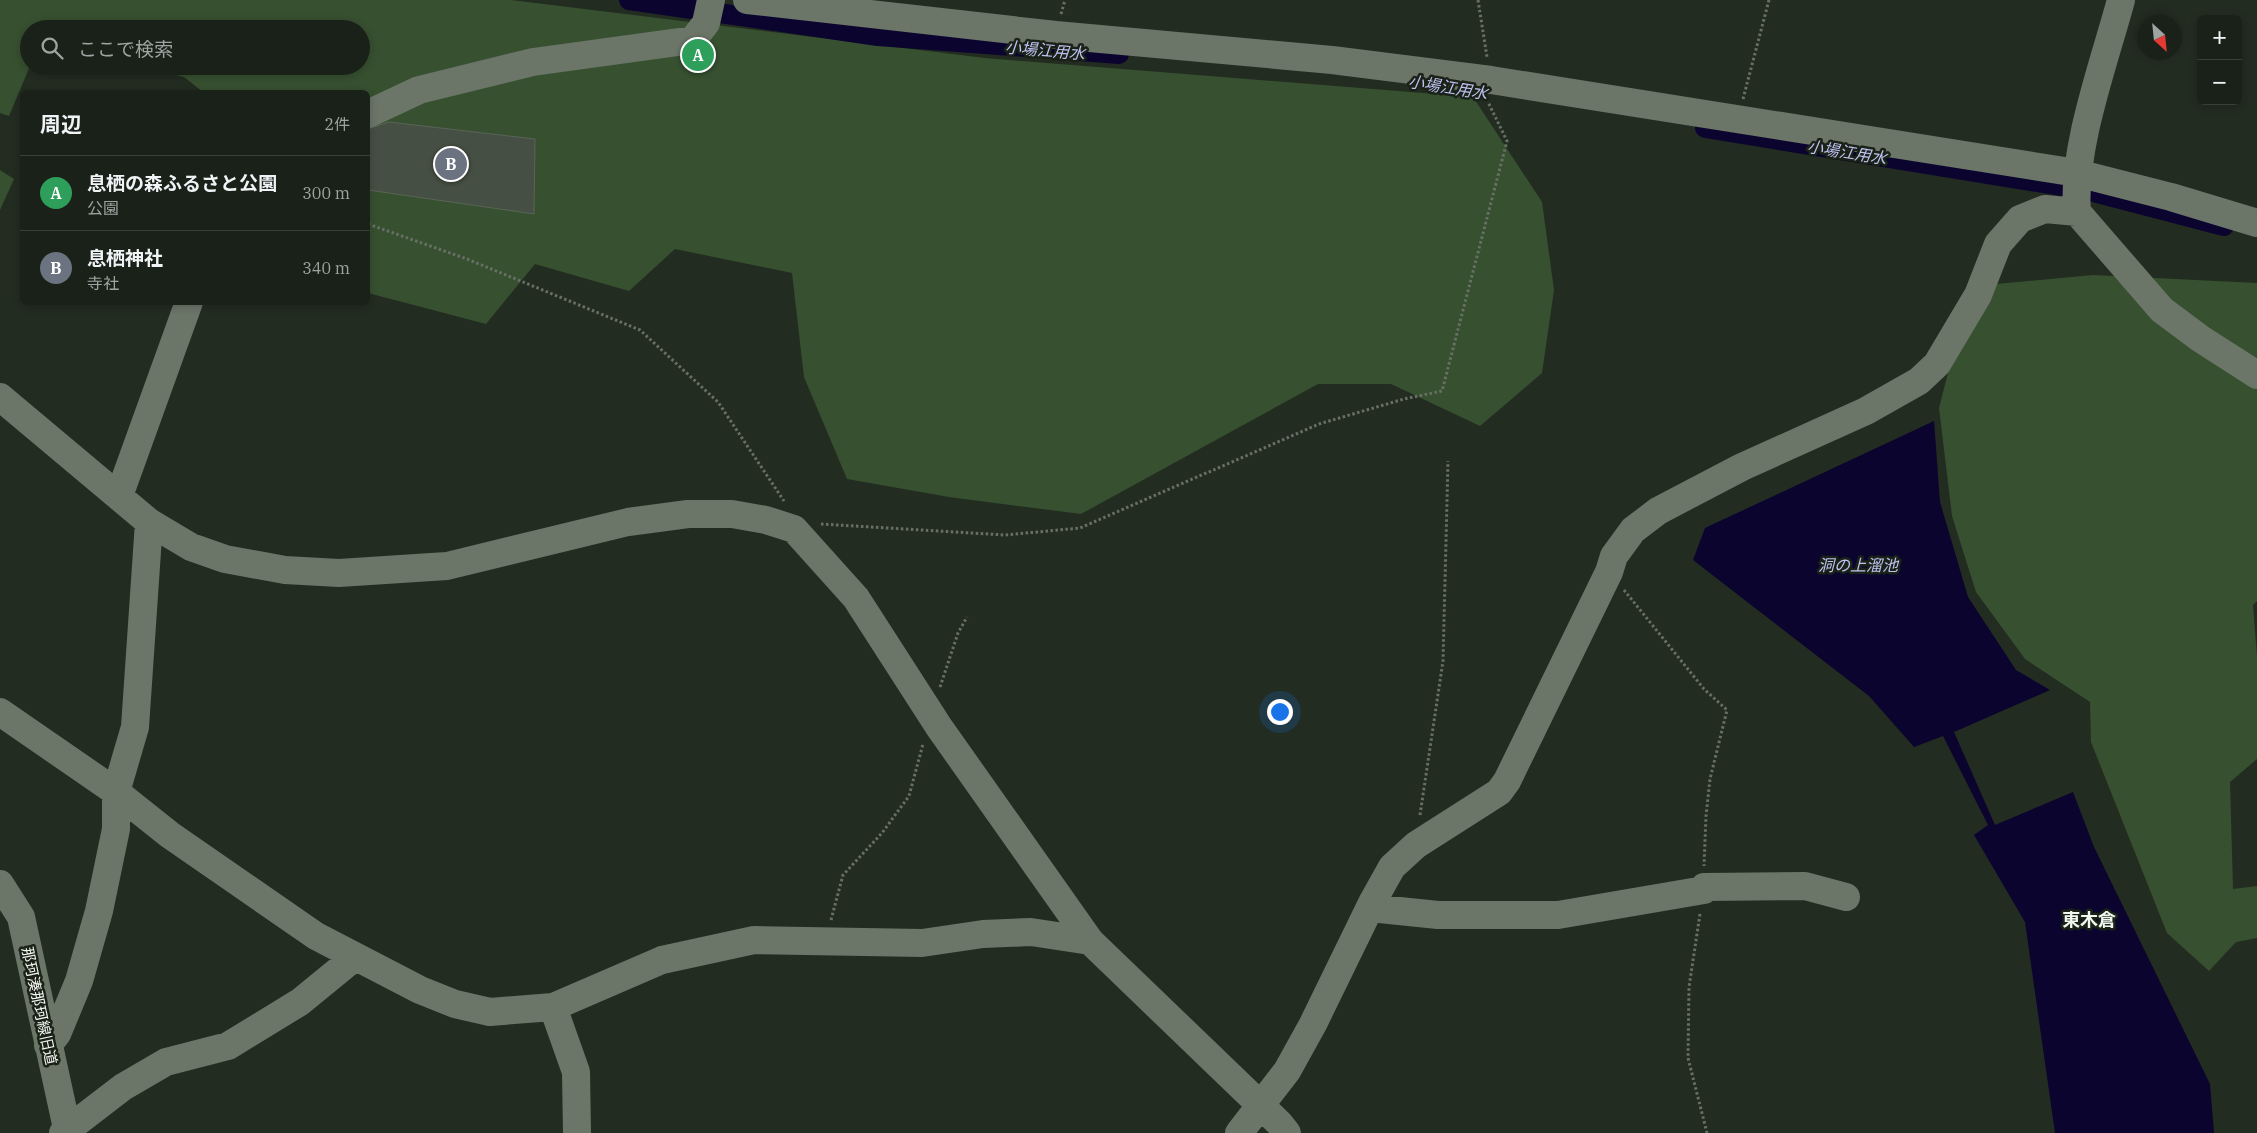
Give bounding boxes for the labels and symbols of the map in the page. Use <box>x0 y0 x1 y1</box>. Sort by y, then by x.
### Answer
north arrow <box>2137 15 2182 60</box>
pin: A <box>682 36 714 74</box>
water label: 小場江用水 <box>1004 37 1088 64</box>
water label: 小場江用水 <box>1407 71 1491 103</box>
water label: 小場江用水 <box>1806 136 1890 168</box>
pin: B <box>435 145 467 183</box>
water label: 洞の上溜池 <box>1818 555 1900 575</box>
your location <box>1267 699 1293 725</box>
district label: 東木倉 <box>2062 908 2116 931</box>
street label: 那珂湊那珂線旧道 <box>18 945 61 1067</box>

